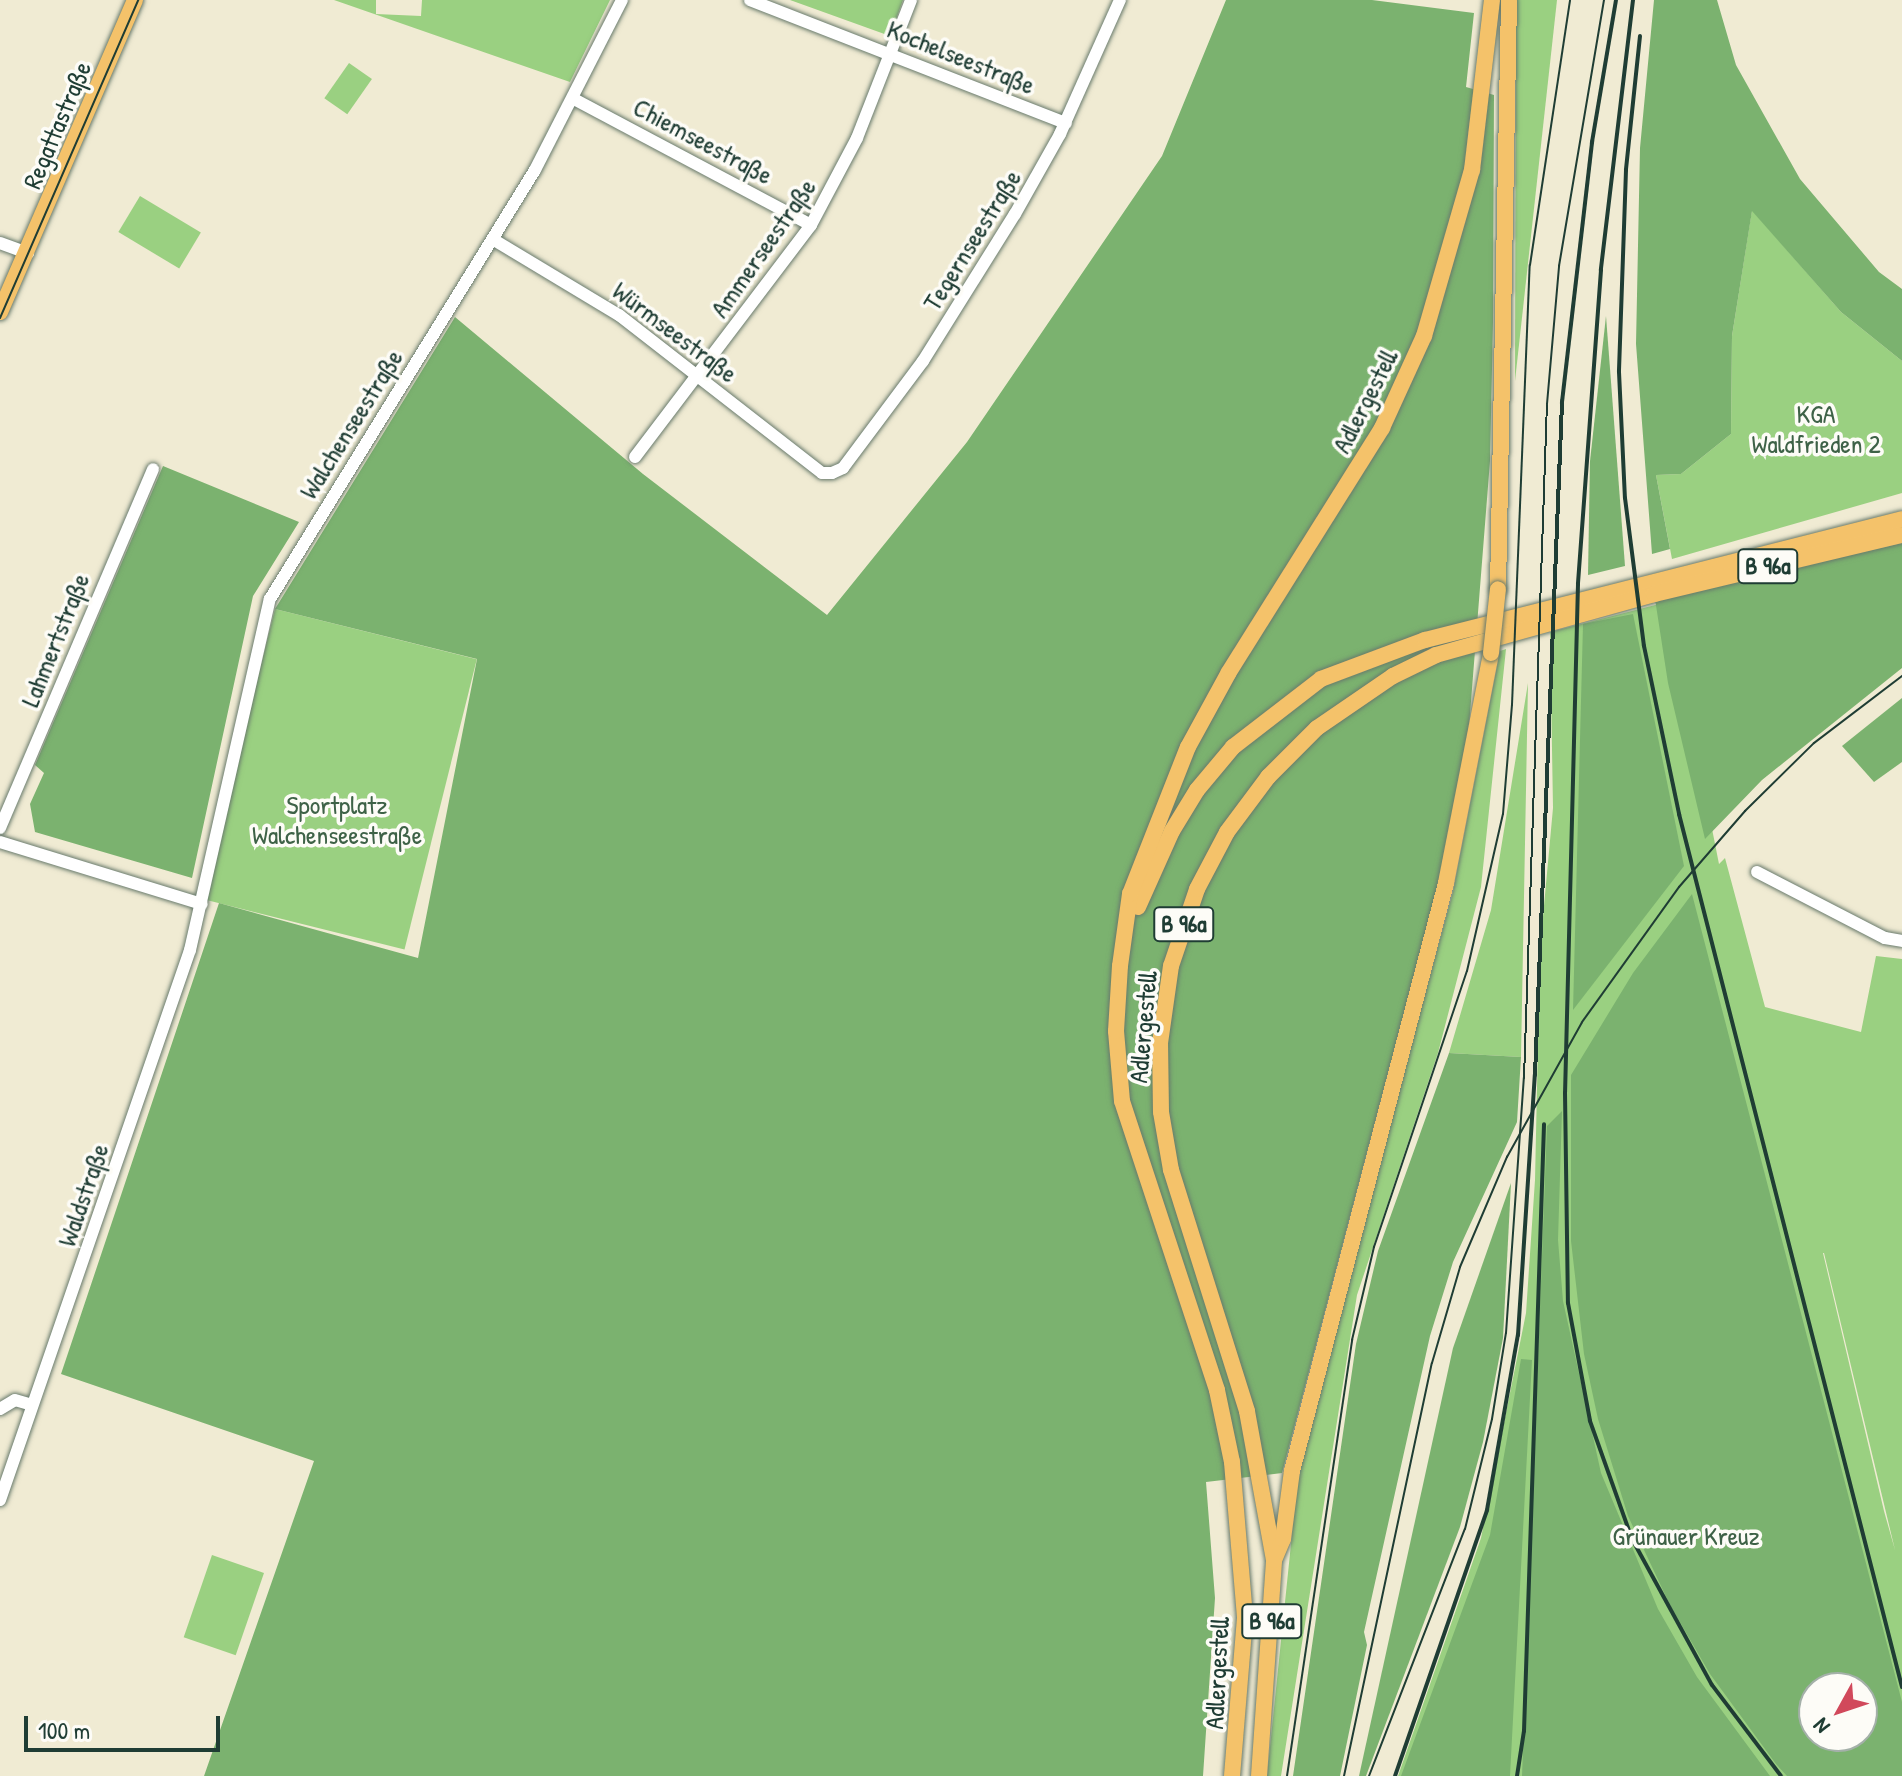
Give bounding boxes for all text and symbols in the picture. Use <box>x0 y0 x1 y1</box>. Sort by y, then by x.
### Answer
street label: Kochelseestraße <box>883 13 1039 101</box>
street label: Regattastraße <box>16 57 98 193</box>
street label: Chiemseestraße <box>628 91 778 191</box>
street label: Tegernseestraße <box>916 164 1028 316</box>
street label: Ammerseestraße <box>704 173 822 323</box>
street label: Würmseestraße <box>606 275 744 389</box>
street label: Walchenseestraße <box>293 344 409 504</box>
street label: Adlergestell <box>1326 344 1404 458</box>
park label: KGA Waldfrieden 2 <box>1751 398 1881 460</box>
road number: B 96a <box>1736 546 1800 586</box>
street label: Lahmertstraße <box>14 569 96 711</box>
park label: Sportplatz Walchenseestraße <box>252 789 422 850</box>
road number: B 96a <box>1152 904 1216 944</box>
street label: Adlergestell <box>1123 970 1163 1084</box>
street label: Waldstraße <box>51 1140 115 1250</box>
park label: Grünauer Kreuz <box>1612 1520 1760 1552</box>
road number: B 96a <box>1240 1601 1304 1641</box>
street label: Adlergestell <box>1198 1616 1236 1730</box>
north arrow <box>1798 1672 1878 1752</box>
scale bar <box>28 1700 224 1750</box>
text: N <box>1806 1712 1836 1740</box>
text: 100 m <box>38 1714 90 1746</box>

